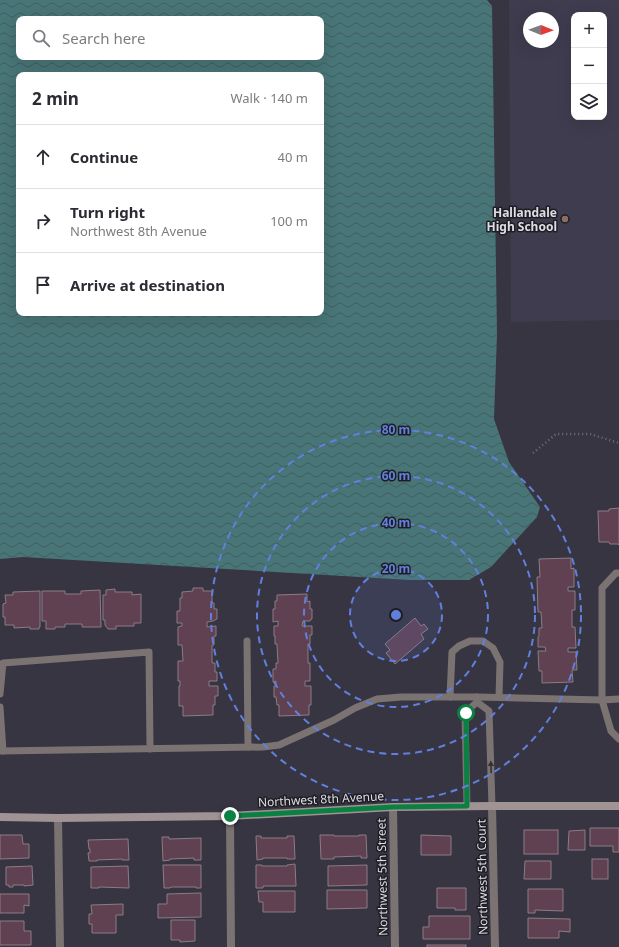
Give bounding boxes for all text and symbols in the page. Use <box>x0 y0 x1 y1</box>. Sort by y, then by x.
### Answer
north arrow <box>523 12 559 48</box>
map controls <box>571 12 607 120</box>
button: + <box>571 12 607 48</box>
search box <box>16 16 324 60</box>
icon: search <box>30 27 52 49</box>
text: Search here <box>62 28 145 48</box>
button: − <box>571 48 607 84</box>
button: layers <box>571 84 607 120</box>
text: 2 min <box>32 87 79 110</box>
text: Walk · 140 m <box>230 89 308 107</box>
icon: ahead <box>32 146 54 168</box>
text: Continue <box>70 147 138 167</box>
text: 40 m <box>278 148 308 166</box>
text: Turn right <box>70 202 145 222</box>
place label: Hallandale High School <box>487 204 557 235</box>
icon: right <box>32 210 54 232</box>
text: 100 m <box>270 212 308 230</box>
marker: Hallandale High School <box>560 214 570 224</box>
text: Northwest 8th Avenue <box>70 222 207 240</box>
icon: arrive <box>32 274 54 296</box>
text: Arrive at destination <box>70 275 225 295</box>
text: 80 m <box>382 421 410 438</box>
text: 60 m <box>382 467 410 484</box>
text: 40 m <box>382 514 410 531</box>
text: 20 m <box>382 560 410 577</box>
centre of rings <box>389 608 403 622</box>
route start <box>457 704 475 722</box>
one-way arrow <box>488 760 494 773</box>
street label: Northwest 8th Avenue <box>257 787 385 811</box>
route end <box>221 807 239 825</box>
street label: Northwest 5th Street <box>372 817 392 936</box>
street label: Northwest 5th Court <box>472 818 492 935</box>

